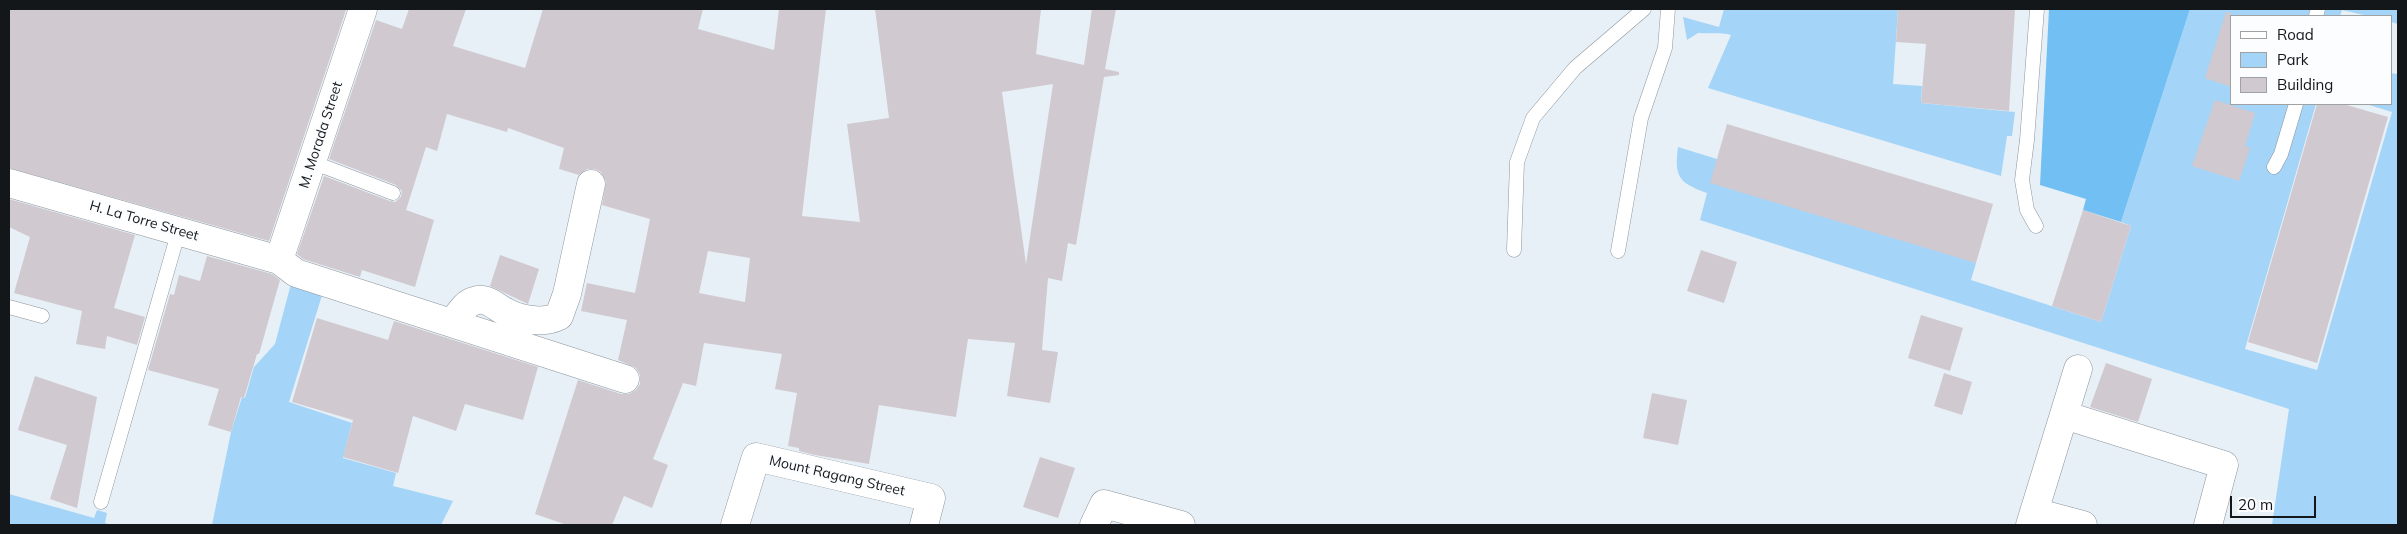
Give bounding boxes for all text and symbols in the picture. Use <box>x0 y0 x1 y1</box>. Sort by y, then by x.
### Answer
legend <box>2230 15 2392 105</box>
text: Road <box>2277 25 2314 44</box>
text: Park <box>2277 50 2309 69</box>
text: Building <box>2277 75 2333 94</box>
street label: M. Morada Street <box>296 79 346 191</box>
street label: H. La Torre Street <box>88 197 200 245</box>
street label: Mount Ragang Street <box>768 452 906 500</box>
scale bar <box>2232 486 2318 518</box>
text: 20 m <box>2238 495 2273 514</box>

